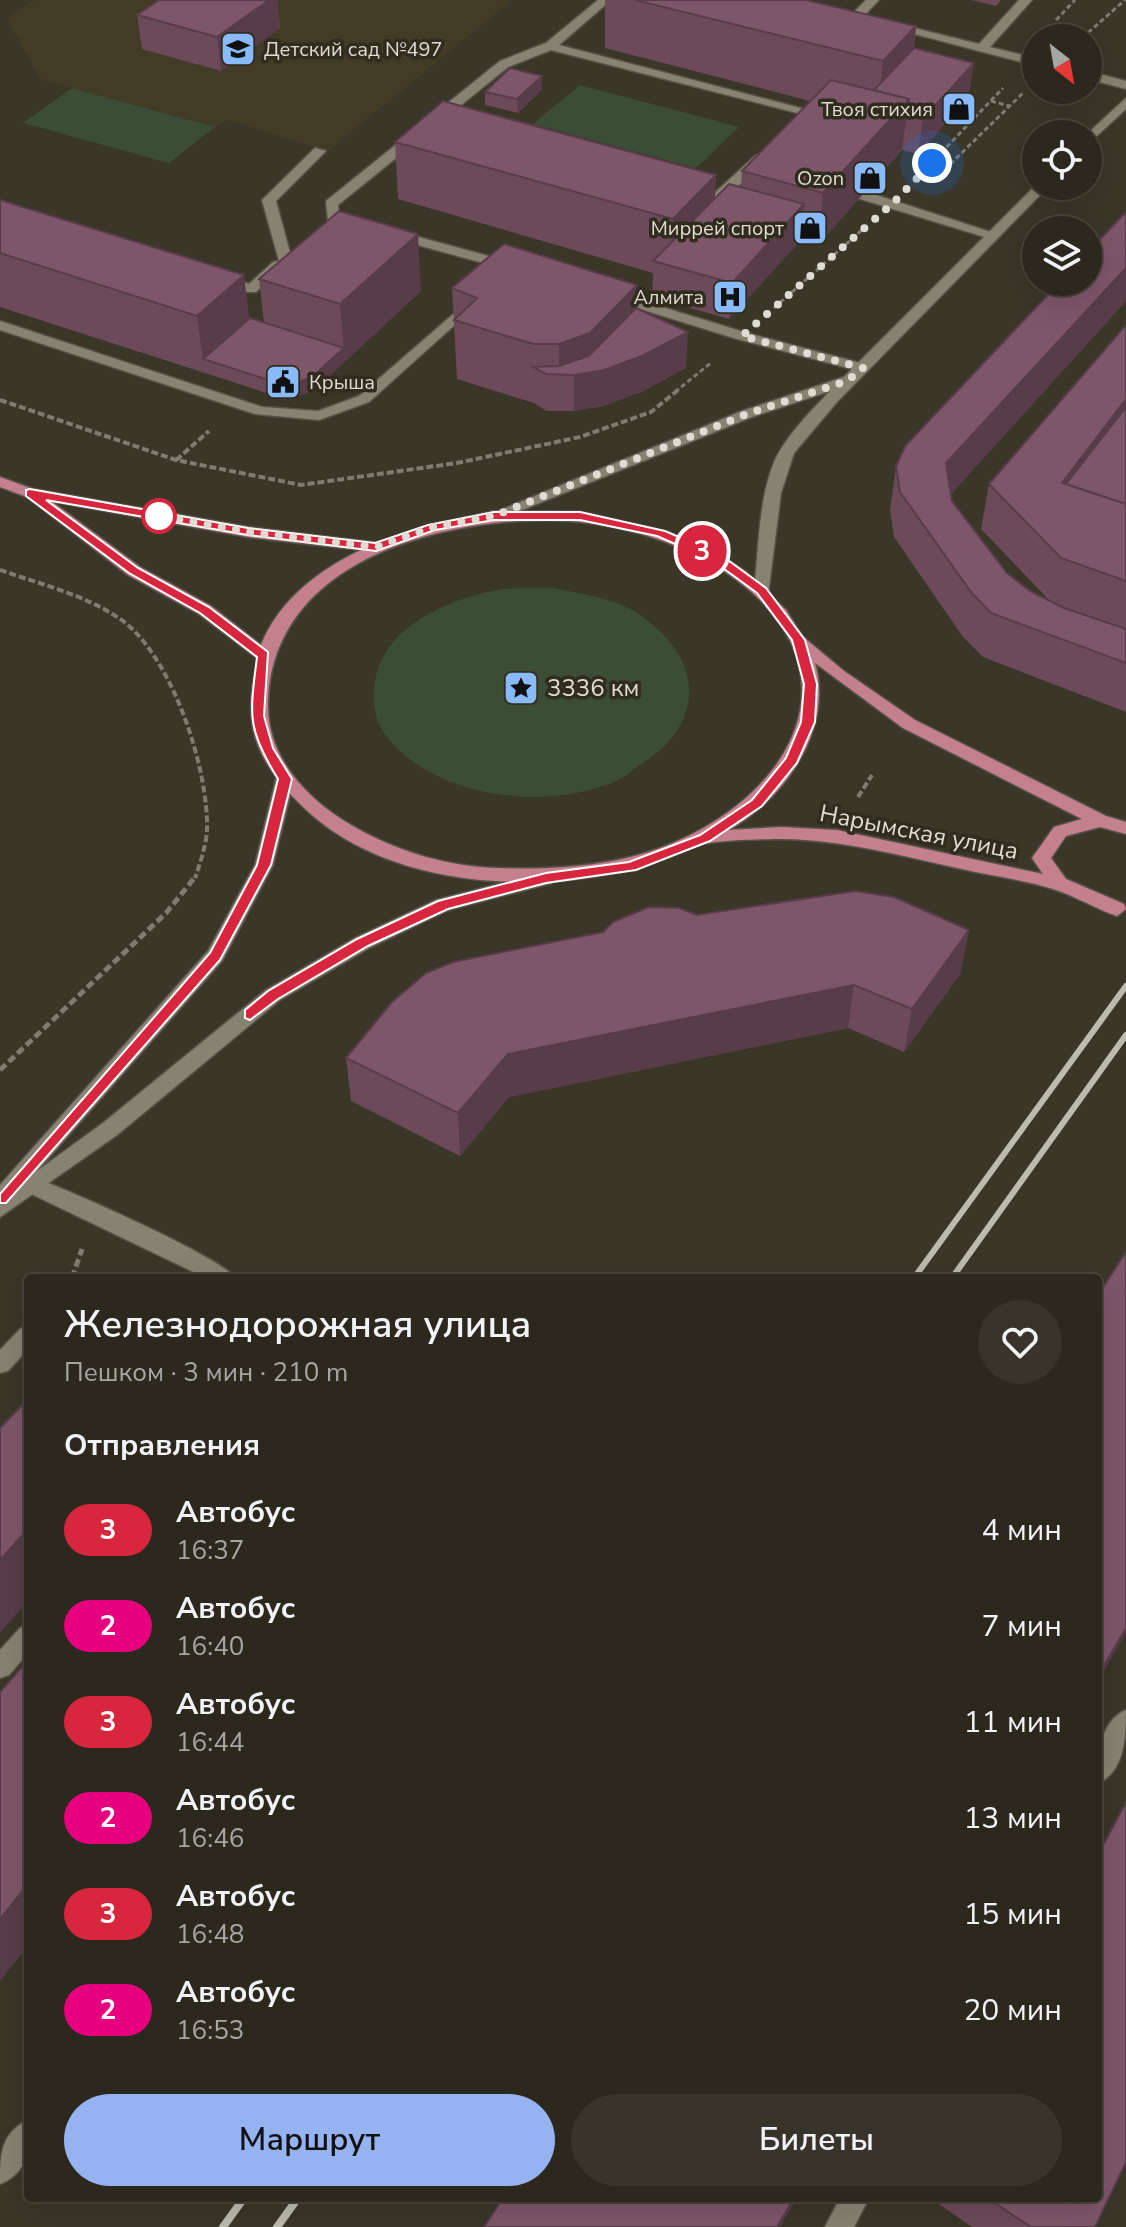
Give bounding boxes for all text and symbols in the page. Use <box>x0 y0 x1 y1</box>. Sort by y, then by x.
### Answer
north arrow <box>1022 24 1102 104</box>
map controls <box>1022 24 1102 296</box>
school or university icon: Детский сад №497 <box>219 30 257 68</box>
place label: Детский сад №497 <box>264 36 443 63</box>
shop icon: Твоя стихия <box>940 90 978 128</box>
place label: Твоя стихия <box>821 96 933 123</box>
button: locate <box>1022 120 1102 200</box>
your location <box>912 143 952 183</box>
shop icon: Ozon <box>851 159 889 197</box>
place label: Ozon <box>797 165 844 192</box>
shop icon: Миррей спорт <box>791 209 829 247</box>
place label: Миррей спорт <box>651 215 784 242</box>
button: layers <box>1022 216 1102 296</box>
hospital icon: Алмита <box>711 278 749 316</box>
place label: Алмита <box>633 284 704 311</box>
public building icon: Крыша <box>264 363 302 401</box>
place label: Крыша <box>309 369 375 396</box>
unlabelled marker <box>142 499 176 533</box>
line badge: 3 <box>676 525 728 577</box>
text: 3 <box>694 532 710 570</box>
place icon: 3336 км <box>502 669 540 707</box>
place label: 3336 км <box>547 672 639 704</box>
street label: Нарымская улица <box>817 797 1021 867</box>
text: Железнодорожная улица <box>64 1299 531 1350</box>
button: heart <box>978 1300 1062 1384</box>
text: Пешком · 3 мин · 210 m <box>64 1355 348 1390</box>
text: Отправления <box>64 1425 260 1466</box>
text: Автобус <box>176 1492 295 1533</box>
text: 4 мин <box>981 1510 1062 1551</box>
text: 3 <box>100 1511 116 1549</box>
text: 16:37 <box>176 1533 244 1568</box>
text: Автобус <box>176 1588 295 1629</box>
text: 7 мин <box>981 1606 1062 1647</box>
text: 2 <box>100 1607 116 1645</box>
text: 16:40 <box>176 1629 244 1664</box>
text: Автобус <box>176 1684 295 1725</box>
text: 11 мин <box>963 1702 1062 1743</box>
text: 3 <box>100 1703 116 1741</box>
text: 16:44 <box>176 1725 244 1760</box>
text: Автобус <box>176 1780 295 1821</box>
text: 13 мин <box>963 1798 1062 1839</box>
text: 2 <box>100 1799 116 1837</box>
text: 16:46 <box>176 1821 244 1856</box>
text: Автобус <box>176 1876 295 1917</box>
text: 15 мин <box>963 1894 1062 1935</box>
text: 3 <box>100 1895 116 1933</box>
text: 16:48 <box>176 1917 244 1952</box>
text: Автобус <box>176 1972 295 2013</box>
text: 20 мин <box>963 1990 1062 2031</box>
text: 2 <box>100 1991 116 2029</box>
text: 16:53 <box>176 2013 244 2048</box>
button: Маршрут <box>64 2094 555 2186</box>
button: Билеты <box>571 2094 1062 2186</box>

